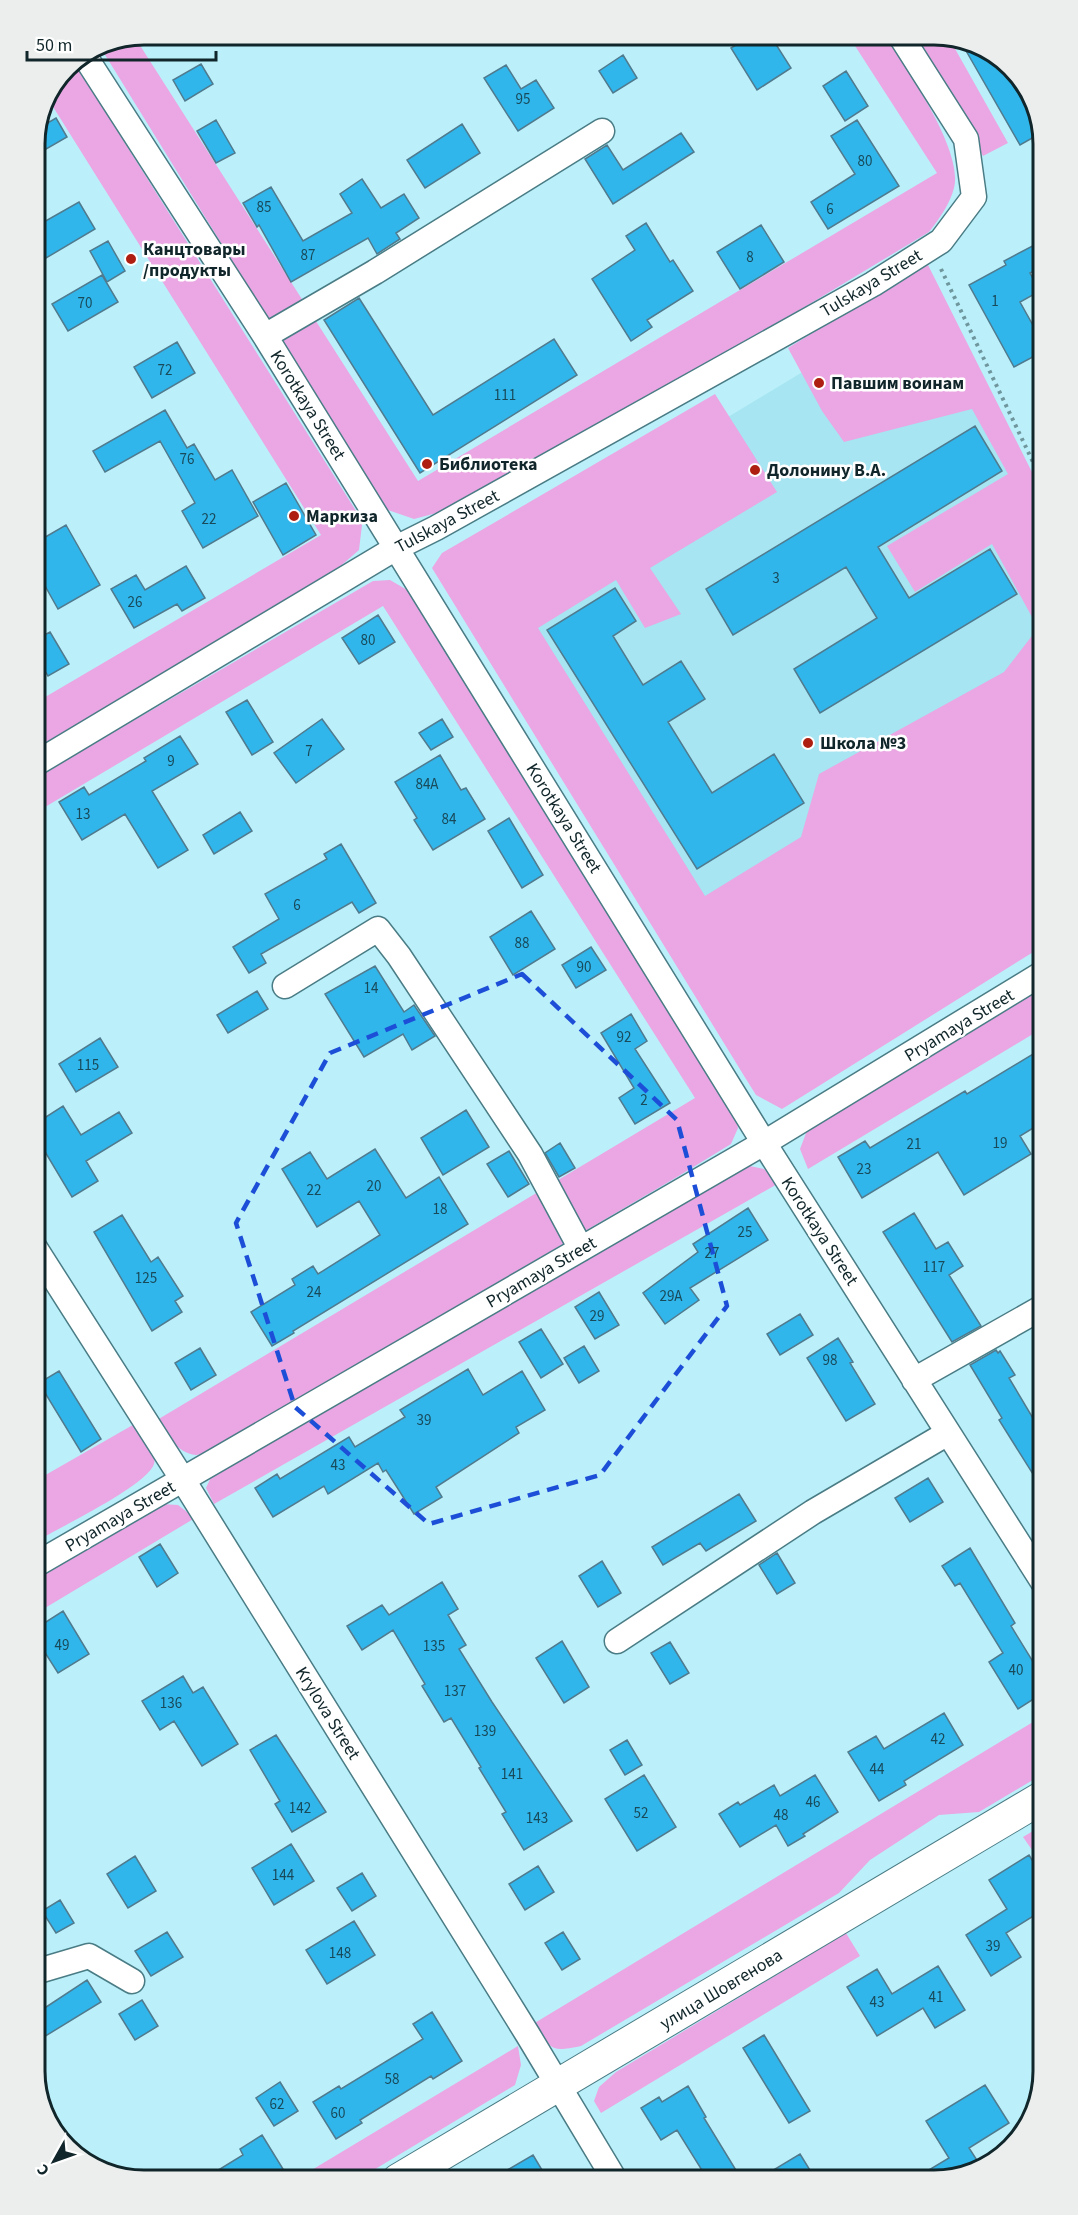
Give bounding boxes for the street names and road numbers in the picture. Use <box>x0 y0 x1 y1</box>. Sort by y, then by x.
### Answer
street label: Tulskaya Street <box>816 243 927 324</box>
street label: Korotkaya Street <box>264 346 351 465</box>
street label: Tulskaya Street <box>391 484 504 559</box>
street label: Korotkaya Street <box>520 759 607 878</box>
street label: Pryamaya Street <box>900 983 1019 1068</box>
street label: Korotkaya Street <box>775 1172 864 1291</box>
street label: Pryamaya Street <box>481 1231 601 1314</box>
street label: Pryamaya Street <box>60 1475 180 1558</box>
street label: Krylova Street <box>289 1662 366 1765</box>
street label: улица Шовгенова <box>655 1943 787 2036</box>

